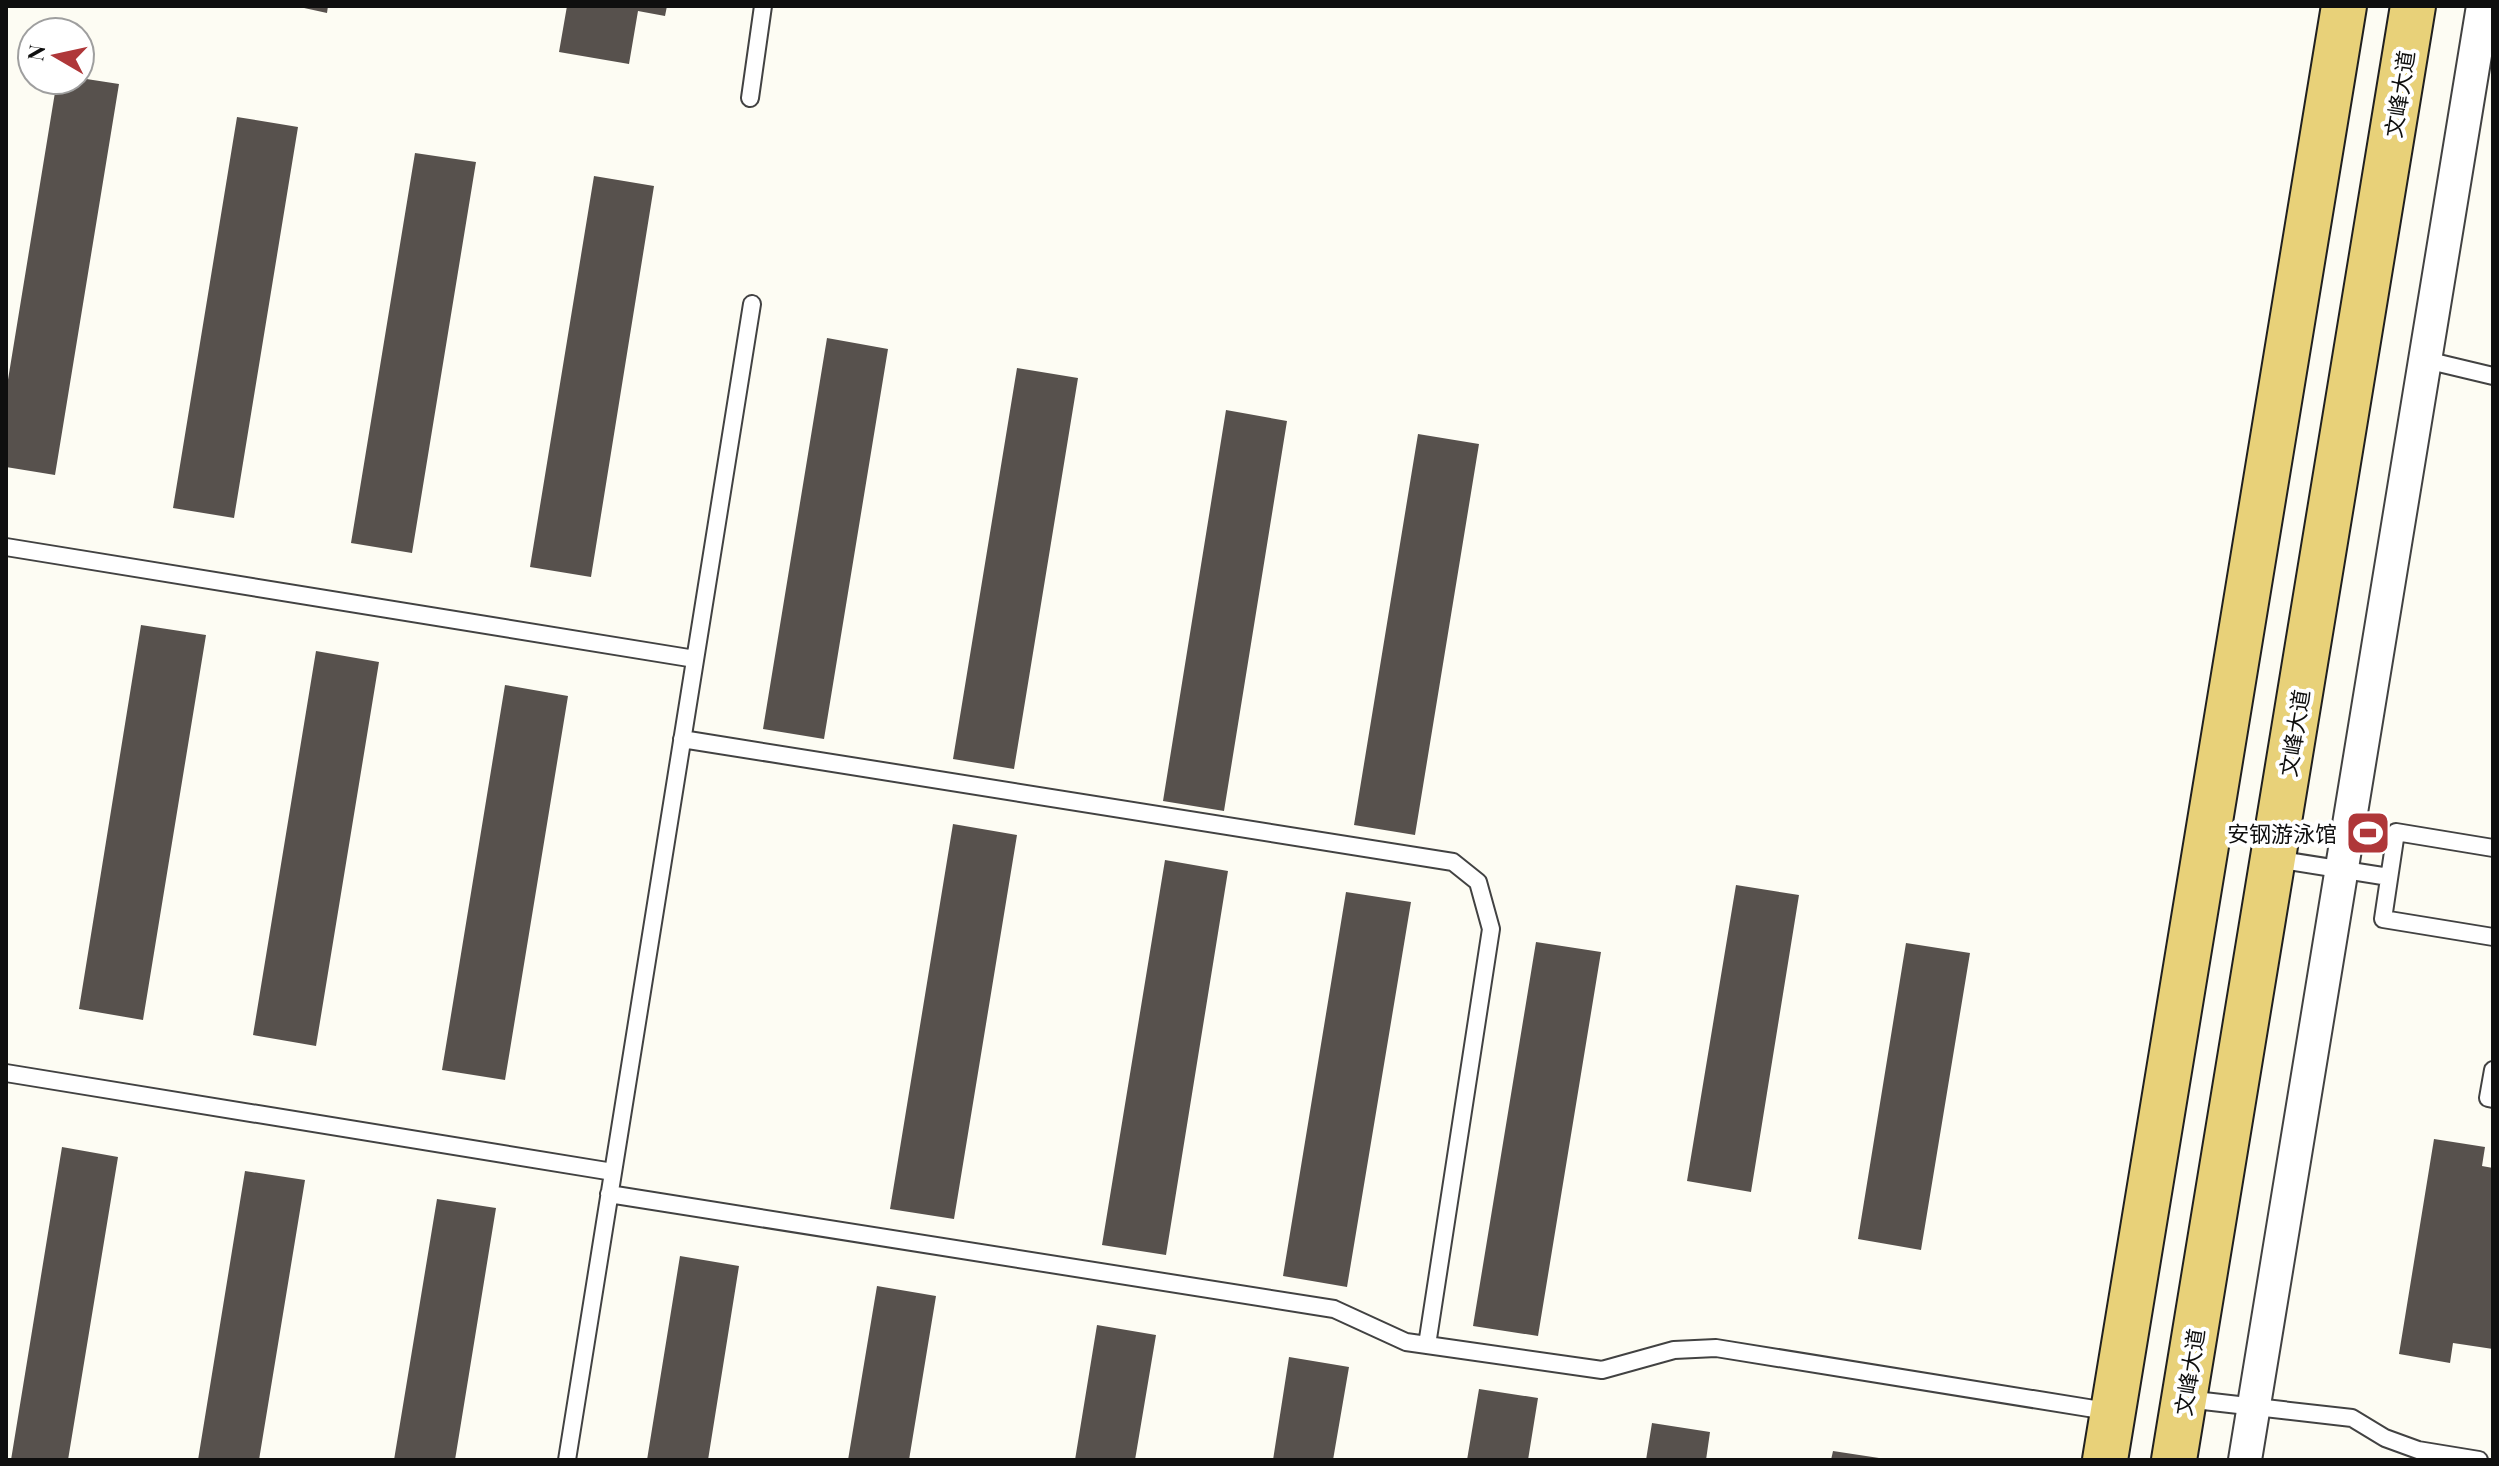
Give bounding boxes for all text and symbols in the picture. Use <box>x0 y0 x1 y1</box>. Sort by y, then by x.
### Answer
north arrow <box>16 16 96 96</box>
text: N <box>19 42 51 63</box>
street label: 文峰大道 <box>2377 48 2421 140</box>
street label: 文峰大道 <box>2272 687 2316 779</box>
sports icon: 安钢游泳馆 <box>2344 809 2392 857</box>
place label: 安钢游泳馆 <box>2227 818 2337 848</box>
street label: 文峰大道 <box>2167 1326 2211 1418</box>

